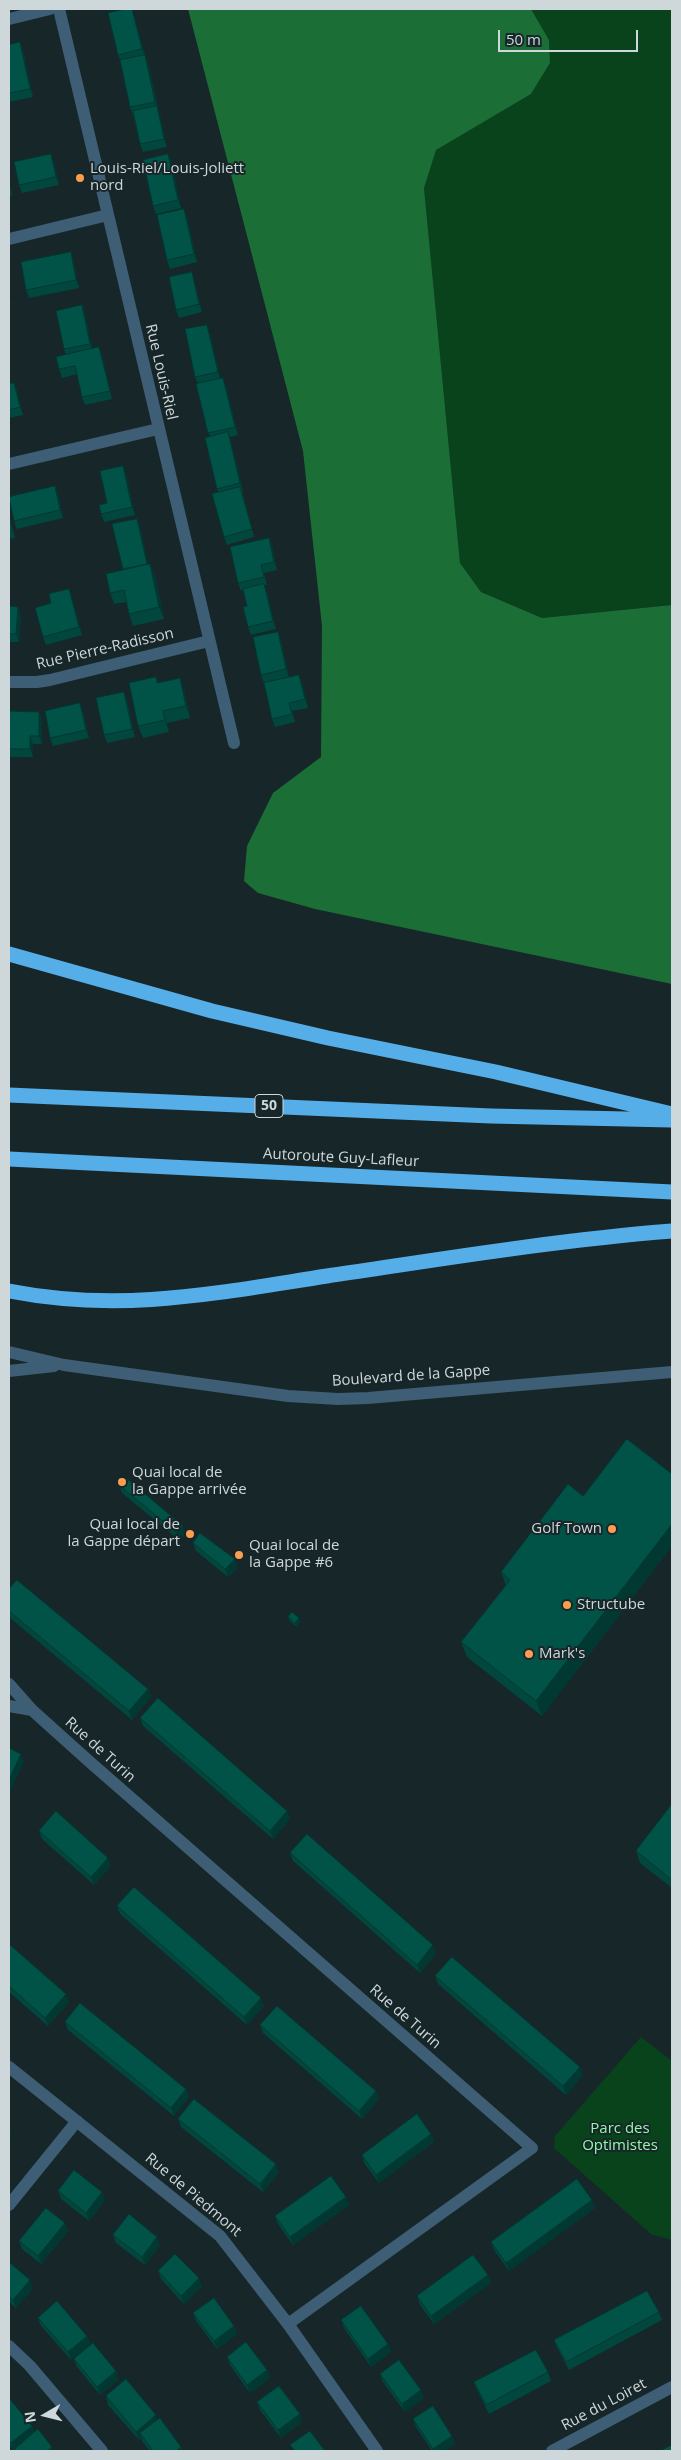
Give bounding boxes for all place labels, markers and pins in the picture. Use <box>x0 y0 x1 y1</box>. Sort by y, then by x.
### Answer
place label: Louis-Riel/Louis-Joliett nord <box>90 160 244 195</box>
marker: Louis-Riel/Louis-Joliett nord <box>74 172 86 184</box>
place label: Quai local de la Gappe arrivée <box>132 1464 247 1499</box>
marker: Quai local de la Gappe arrivée <box>116 1476 128 1488</box>
place label: Quai local de la Gappe départ <box>67 1516 180 1551</box>
place label: Golf Town <box>531 1520 602 1538</box>
marker: Golf Town <box>606 1523 618 1535</box>
marker: Quai local de la Gappe départ <box>184 1528 196 1540</box>
place label: Quai local de la Gappe #6 <box>249 1537 339 1572</box>
marker: Quai local de la Gappe #6 <box>233 1549 245 1561</box>
place label: Structube <box>577 1596 645 1614</box>
marker: Structube <box>561 1599 573 1611</box>
place label: Mark's <box>539 1645 585 1663</box>
marker: Mark's <box>523 1648 535 1660</box>

